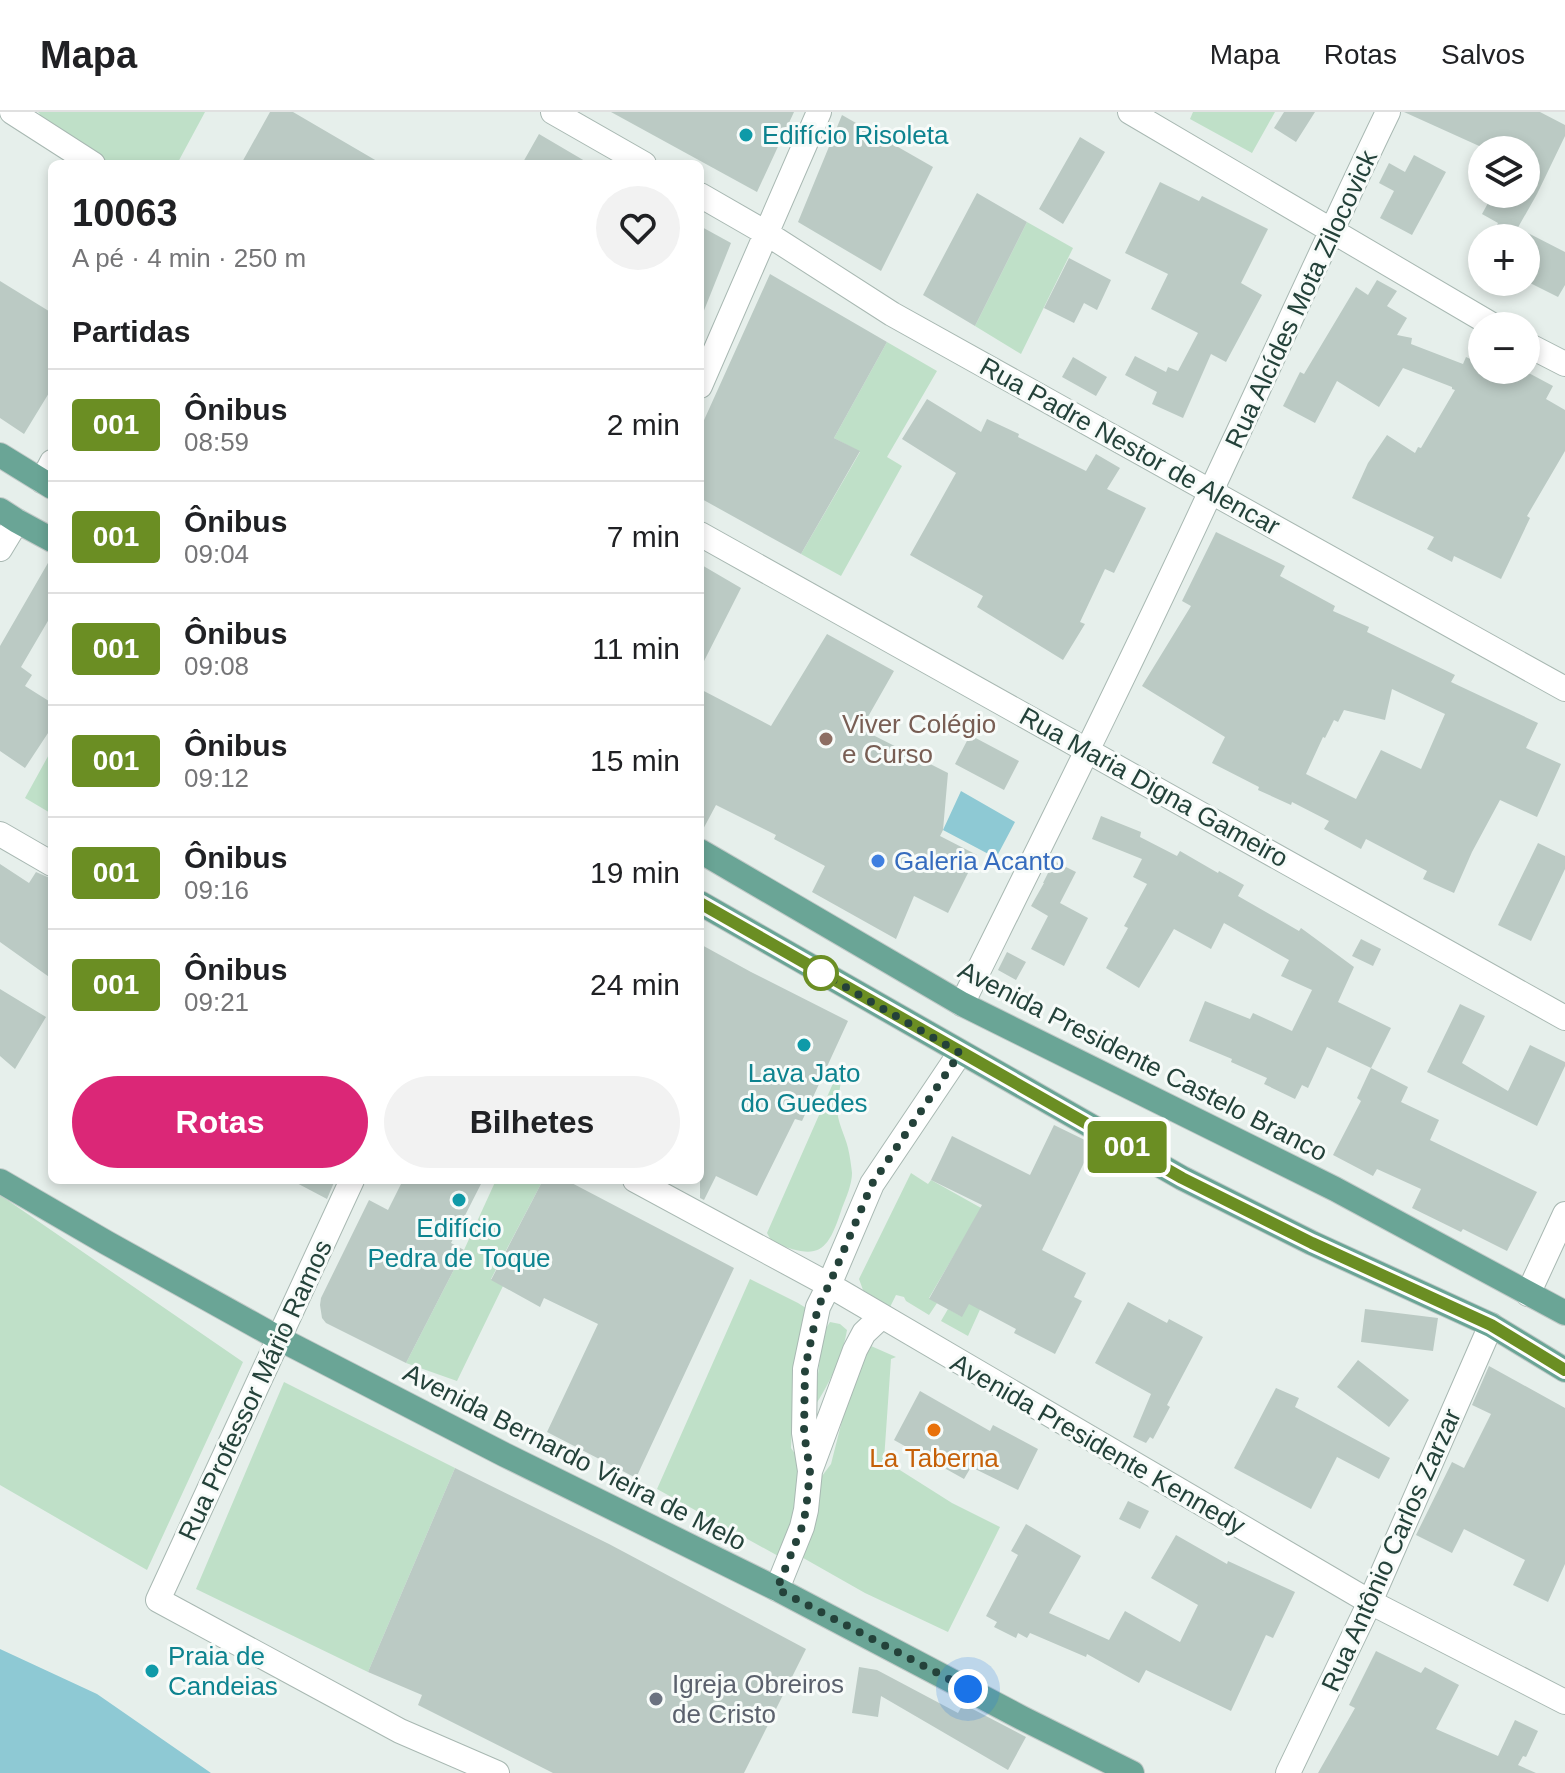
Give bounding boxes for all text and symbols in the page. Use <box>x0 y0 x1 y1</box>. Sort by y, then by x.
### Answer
text: Mapa <box>40 34 137 76</box>
text: Mapa <box>1210 39 1280 70</box>
text: Rotas <box>1324 39 1397 70</box>
text: Salvos <box>1441 39 1525 70</box>
place label: Edifício Risoleta <box>762 120 949 150</box>
marker: Edifício Risoleta <box>737 126 755 144</box>
map controls <box>1468 136 1540 384</box>
button: layers <box>1468 136 1540 208</box>
street label: Rua Alcídes Mota Zilocovick <box>1219 144 1384 453</box>
button: heart <box>596 186 680 270</box>
text: 10063 <box>72 192 178 234</box>
button: + <box>1468 224 1540 296</box>
text: A pé · 4 min · 250 m <box>72 243 306 273</box>
button: − <box>1468 312 1540 384</box>
text: Partidas <box>72 315 190 348</box>
street label: Rua Padre Nestor de Alencar <box>975 351 1285 541</box>
text: Ônibus <box>184 393 287 426</box>
text: 2 min <box>607 408 680 441</box>
text: 001 <box>93 409 139 440</box>
text: 08:59 <box>184 427 249 457</box>
text: Ônibus <box>184 505 287 538</box>
text: 7 min <box>607 520 680 553</box>
text: 001 <box>93 521 139 552</box>
text: 09:04 <box>184 539 249 569</box>
text: Ônibus <box>184 617 287 650</box>
text: 11 min <box>592 632 680 665</box>
text: 001 <box>93 633 139 664</box>
text: 09:08 <box>184 651 249 681</box>
street label: Rua Maria Digna Gameiro <box>1015 701 1293 873</box>
place label: Viver Colégio e Curso <box>842 709 996 769</box>
text: Ônibus <box>184 729 287 762</box>
marker: Viver Colégio e Curso <box>817 730 835 748</box>
text: 15 min <box>590 744 680 777</box>
text: 001 <box>93 745 139 776</box>
text: 09:12 <box>184 763 249 793</box>
text: Ônibus <box>184 841 287 874</box>
place label: Galeria Acanto <box>894 846 1065 876</box>
marker: Galeria Acanto <box>869 852 887 870</box>
text: 19 min <box>590 856 680 889</box>
text: 001 <box>93 857 139 888</box>
text: 09:16 <box>184 875 249 905</box>
text: Ônibus <box>184 953 287 986</box>
street label: Avenida Presidente Castelo Branco <box>954 955 1332 1167</box>
unlabelled marker <box>804 956 838 990</box>
text: 24 min <box>590 968 680 1001</box>
text: 001 <box>93 969 139 1000</box>
text: 09:21 <box>184 987 249 1017</box>
marker: Lava Jato do Guedes <box>795 1036 813 1054</box>
place label: Lava Jato do Guedes <box>740 1058 868 1118</box>
button: Rotas <box>72 1076 368 1168</box>
button: Bilhetes <box>384 1076 680 1168</box>
line badge: 001 <box>1081 1121 1173 1173</box>
text: 001 <box>1104 1131 1150 1162</box>
marker: Edifício Pedra de Toque <box>450 1191 468 1209</box>
place label: Edifício Pedra de Toque <box>367 1213 551 1273</box>
street label: Rua Professor Mário Ramos <box>172 1235 338 1545</box>
street label: Avenida Presidente Kennedy <box>945 1347 1251 1541</box>
street label: Avenida Bernardo Vieira de Melo <box>399 1357 751 1557</box>
street label: Rua Antônio Carlos Zarzar <box>1315 1404 1467 1696</box>
marker: La Taberna <box>925 1421 943 1439</box>
place label: La Taberna <box>869 1443 999 1473</box>
place label: Praia de Candeias <box>168 1641 278 1701</box>
marker: Praia de Candeias <box>143 1662 161 1680</box>
place label: Igreja Obreiros de Cristo <box>672 1669 844 1729</box>
your location <box>948 1669 988 1709</box>
marker: Igreja Obreiros de Cristo <box>647 1690 665 1708</box>

